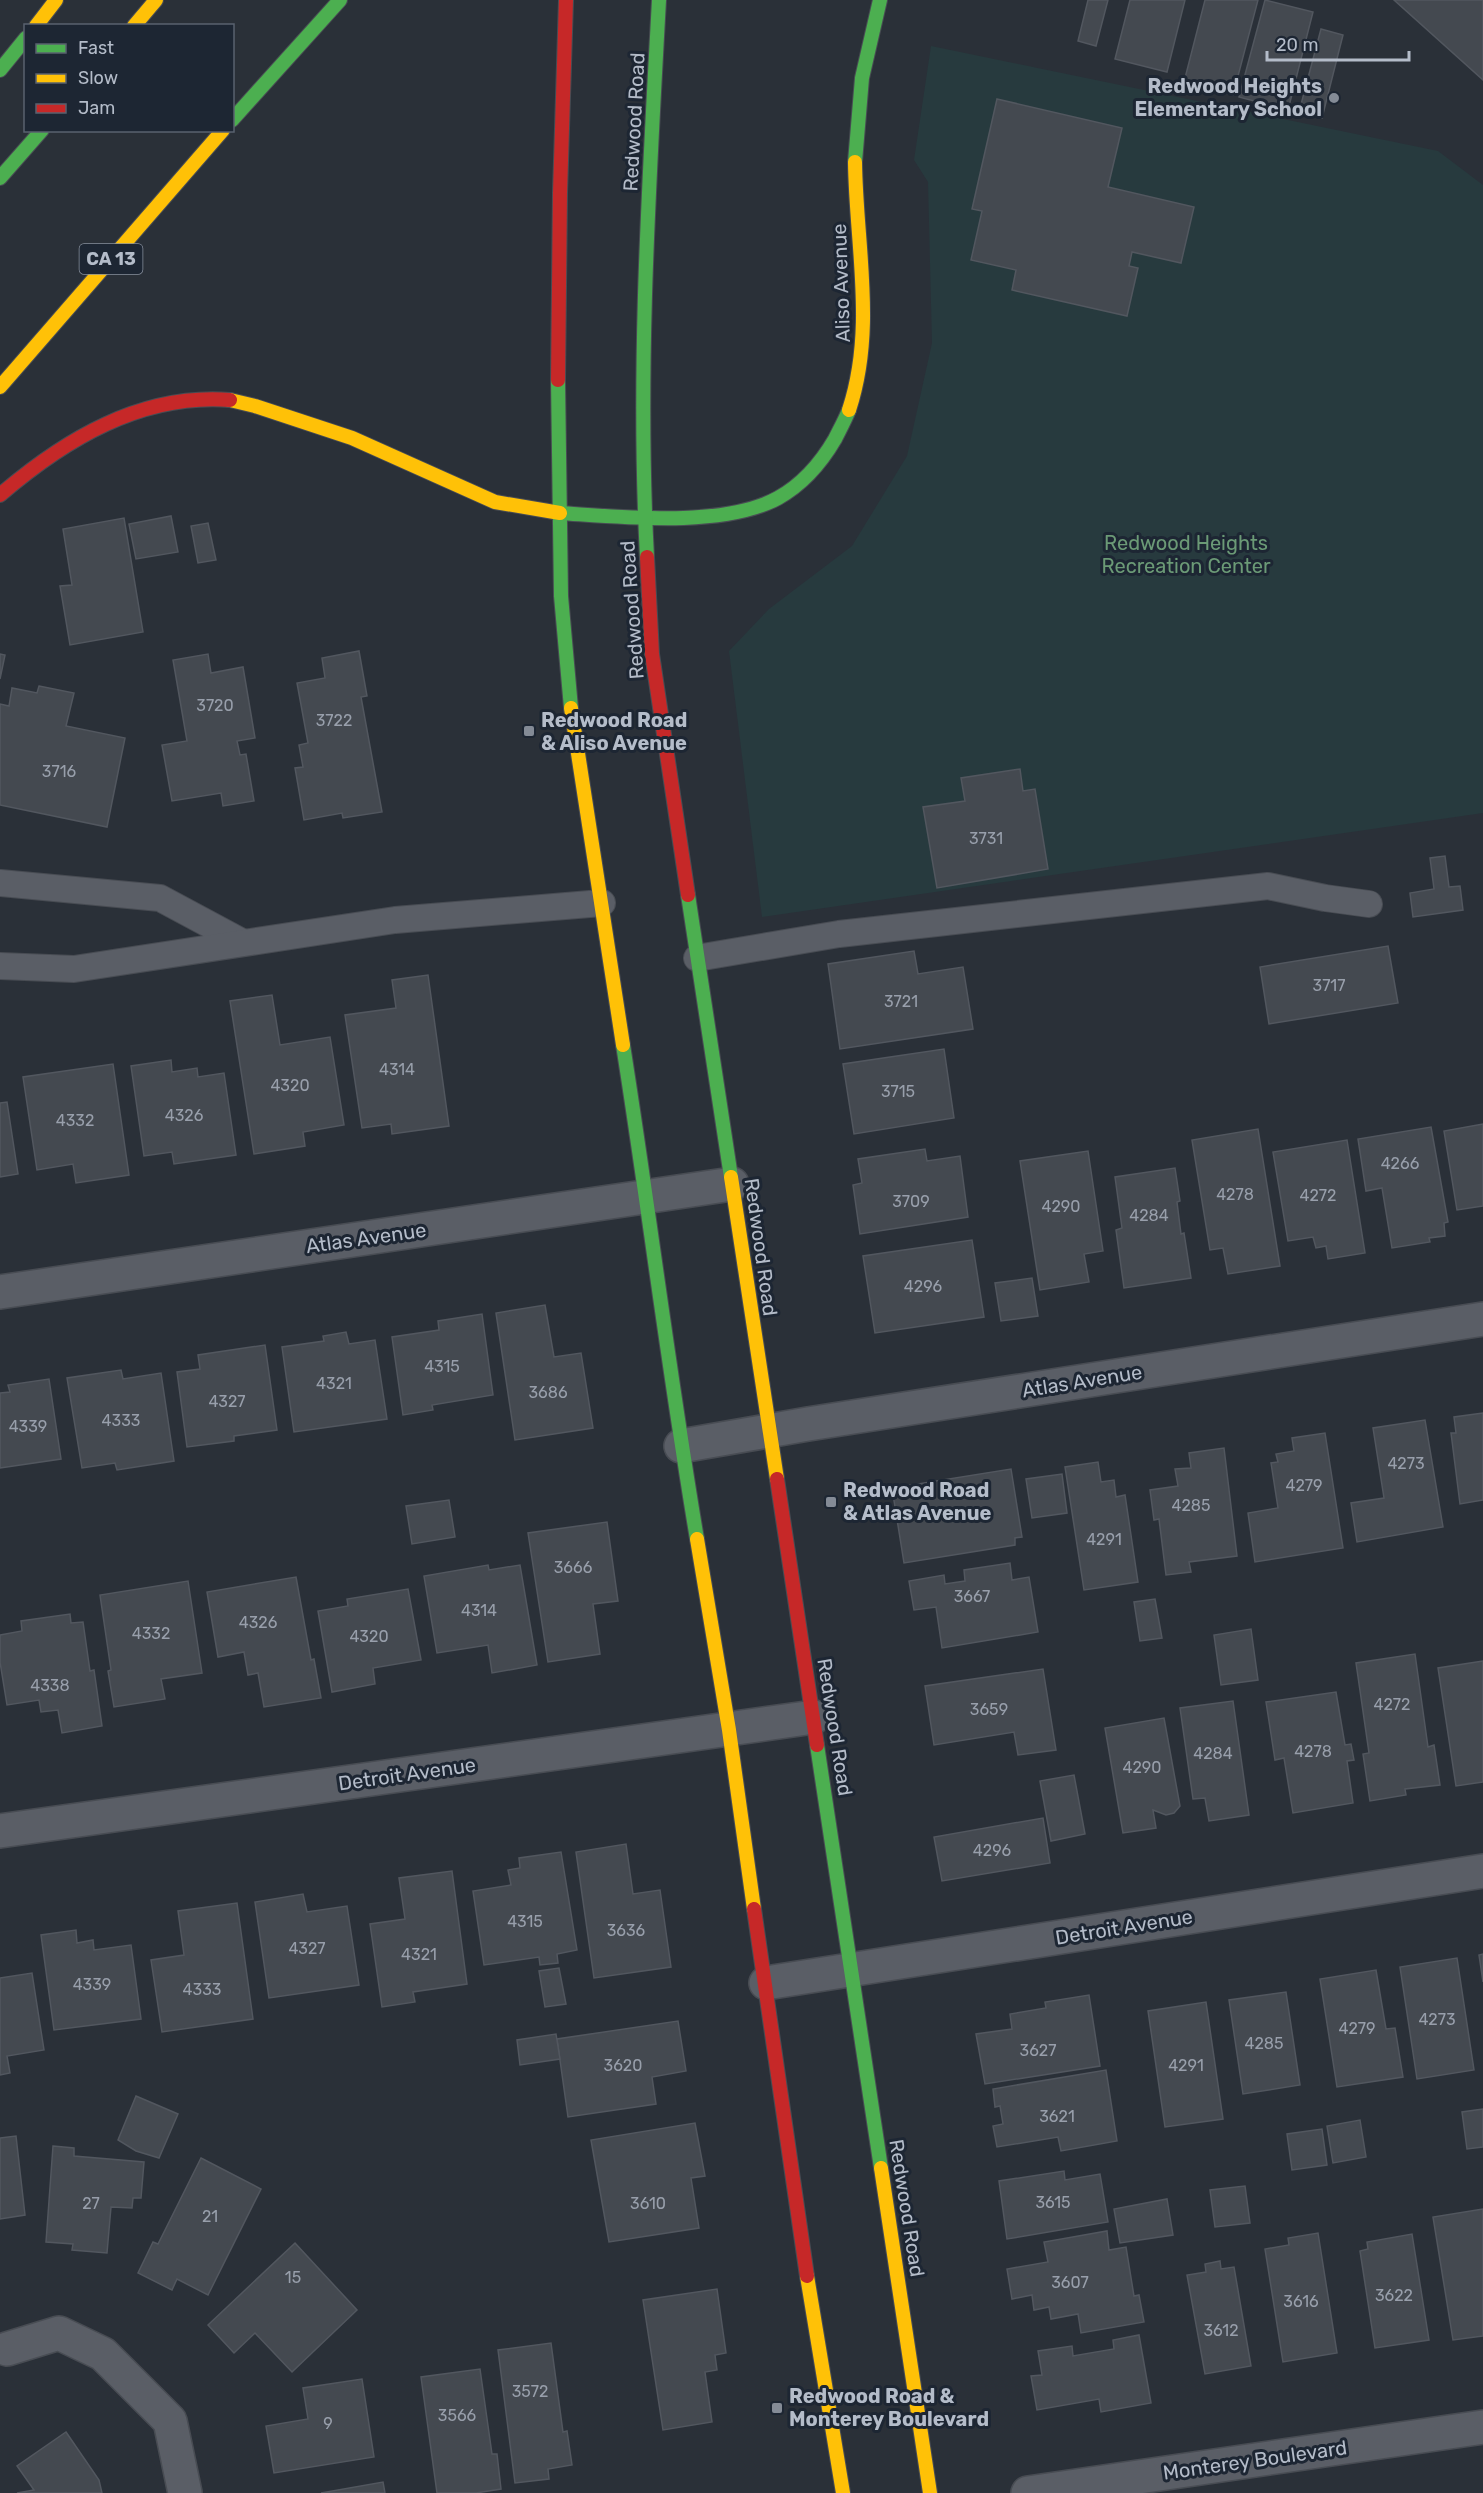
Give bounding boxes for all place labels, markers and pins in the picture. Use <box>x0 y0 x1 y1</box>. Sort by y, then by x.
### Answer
place label: Redwood Heights Elementary School <box>1135 74 1322 121</box>
marker: Redwood Heights Elementary School <box>1327 91 1341 105</box>
place label: Redwood Road & Aliso Avenue <box>541 708 687 755</box>
marker: Redwood Road & Aliso Avenue <box>522 724 536 738</box>
place label: Redwood Road & Atlas Avenue <box>843 1478 992 1525</box>
marker: Redwood Road & Atlas Avenue <box>824 1495 838 1509</box>
place label: Redwood Road & Monterey Boulevard <box>789 2384 989 2431</box>
marker: Redwood Road & Monterey Boulevard <box>770 2401 784 2415</box>

